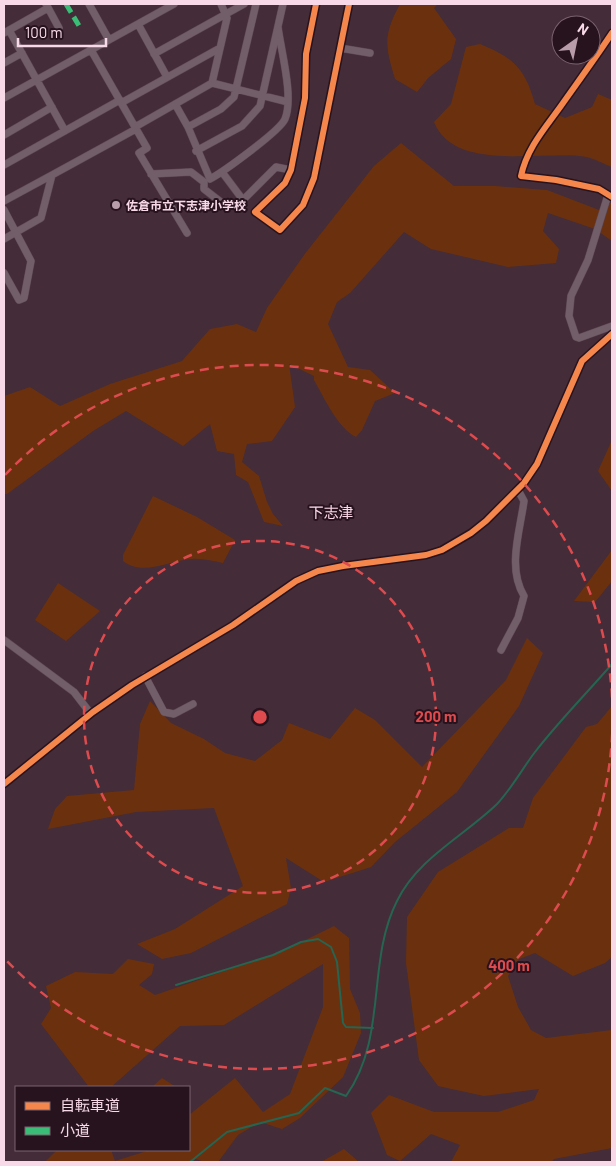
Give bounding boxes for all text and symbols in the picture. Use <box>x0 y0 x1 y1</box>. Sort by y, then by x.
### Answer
scale bar <box>18 15 105 47</box>
north arrow <box>551 15 601 65</box>
text: N <box>575 19 592 38</box>
text: 100 m <box>25 23 63 41</box>
place label: 佐倉市立下志津小学校 <box>126 198 246 212</box>
marker: 佐倉市立下志津小学校 <box>110 199 122 211</box>
district label: 下志津 <box>308 503 354 521</box>
text: 200 m <box>415 707 457 725</box>
centre of rings <box>251 708 269 726</box>
text: 400 m <box>488 956 530 974</box>
legend <box>15 1086 190 1151</box>
text: 自転車道 <box>60 1096 120 1114</box>
text: 小道 <box>60 1121 90 1139</box>

